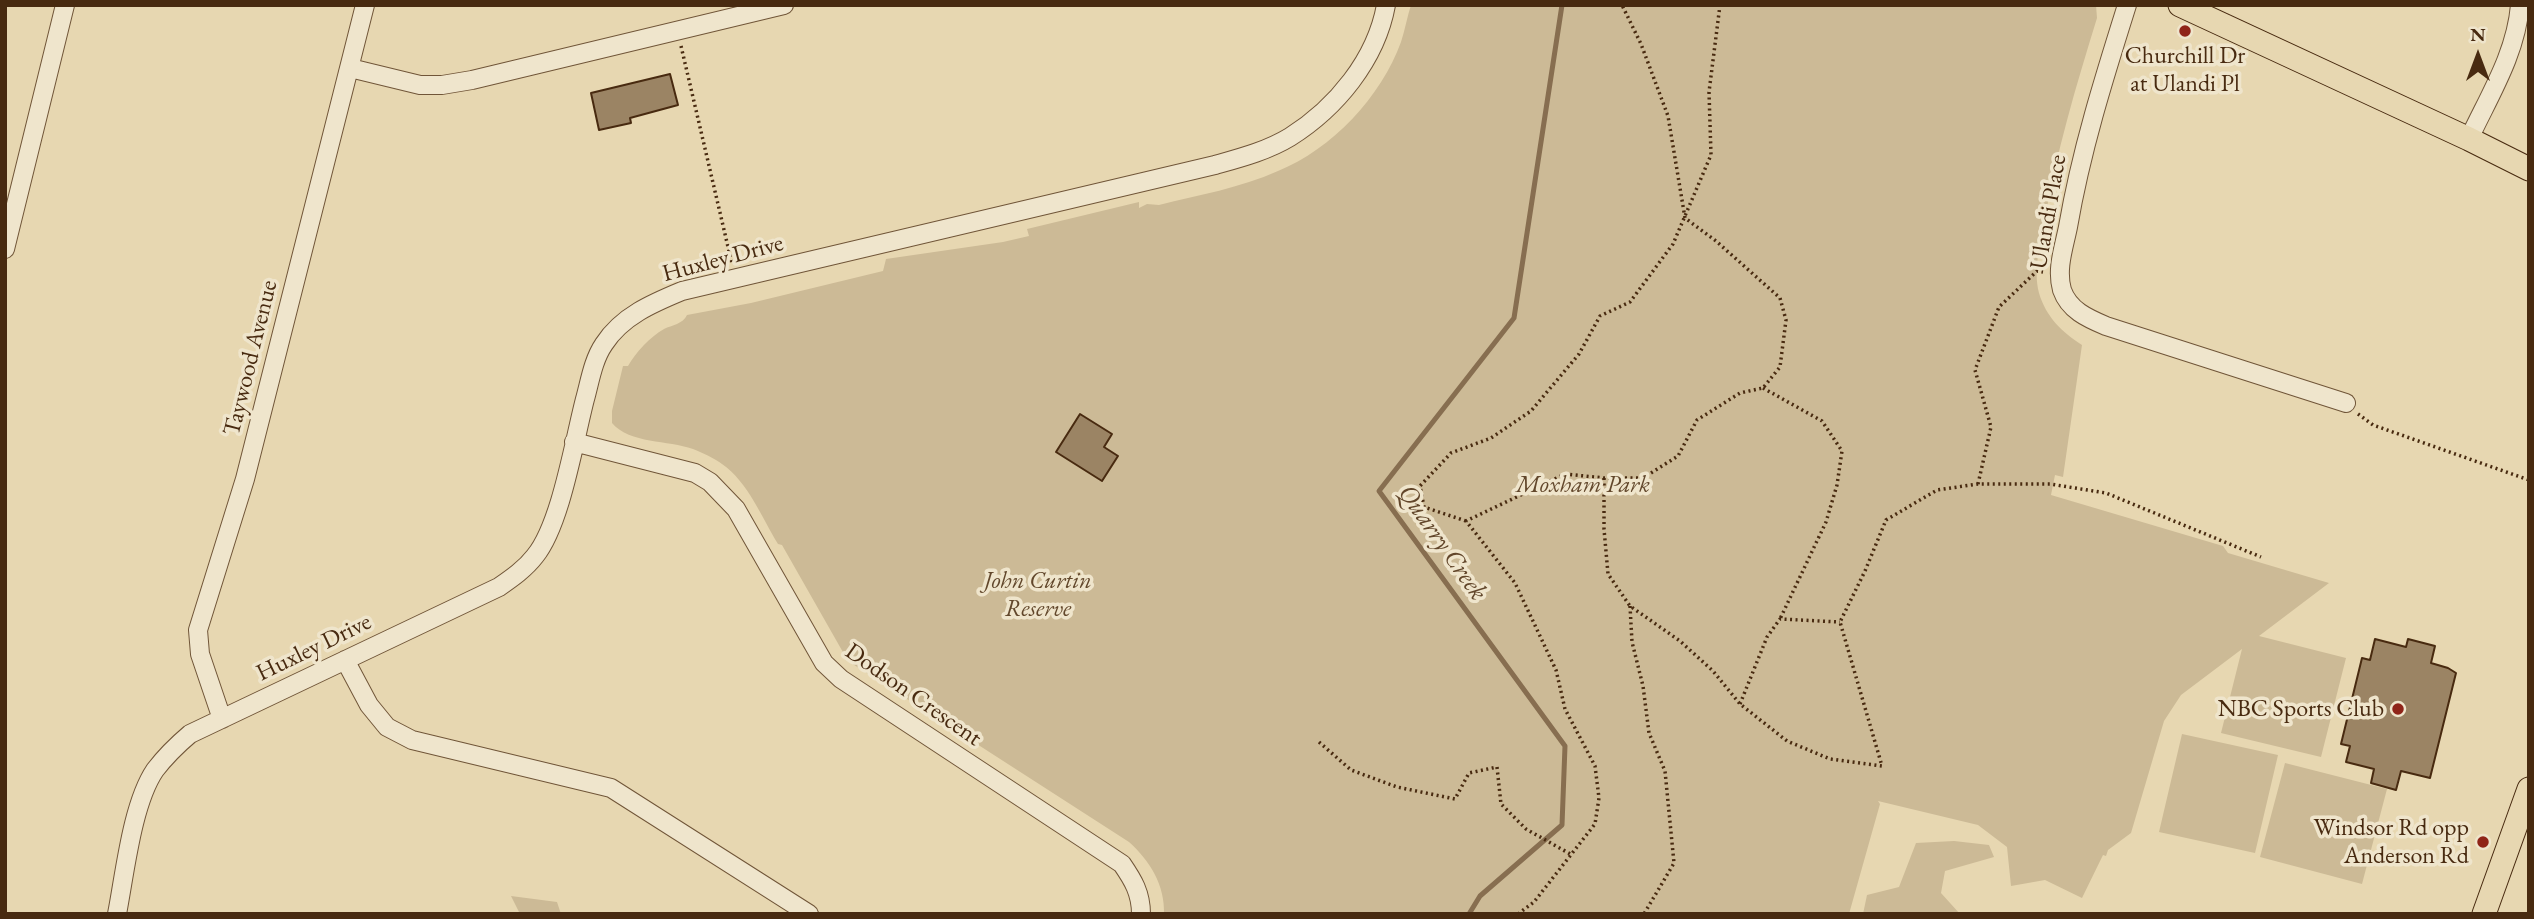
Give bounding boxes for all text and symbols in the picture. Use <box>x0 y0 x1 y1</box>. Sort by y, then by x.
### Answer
north arrow <box>2443 21 2513 91</box>
text: N <box>2470 22 2486 47</box>
marker: Churchill Dr at Ulandi Pl <box>2177 23 2193 39</box>
place label: Churchill Dr at Ulandi Pl <box>2125 42 2245 98</box>
street label: Ulandi Place <box>2025 152 2073 272</box>
street label: Huxley Drive <box>659 229 787 289</box>
street label: Taywood Avenue <box>218 277 284 439</box>
park label: Moxham Park <box>1516 471 1650 499</box>
water label: Quarry Creek <box>1391 479 1493 607</box>
park label: John Curtin Reserve <box>984 567 1092 623</box>
street label: Huxley Drive <box>252 608 376 688</box>
street label: Dodson Crescent <box>839 637 987 753</box>
place label: NBC Sports Club <box>2218 695 2384 723</box>
marker: NBC Sports Club <box>2390 701 2406 717</box>
place label: Windsor Rd opp Anderson Rd <box>2314 814 2469 870</box>
marker: Windsor Rd opp Anderson Rd <box>2475 834 2491 850</box>

